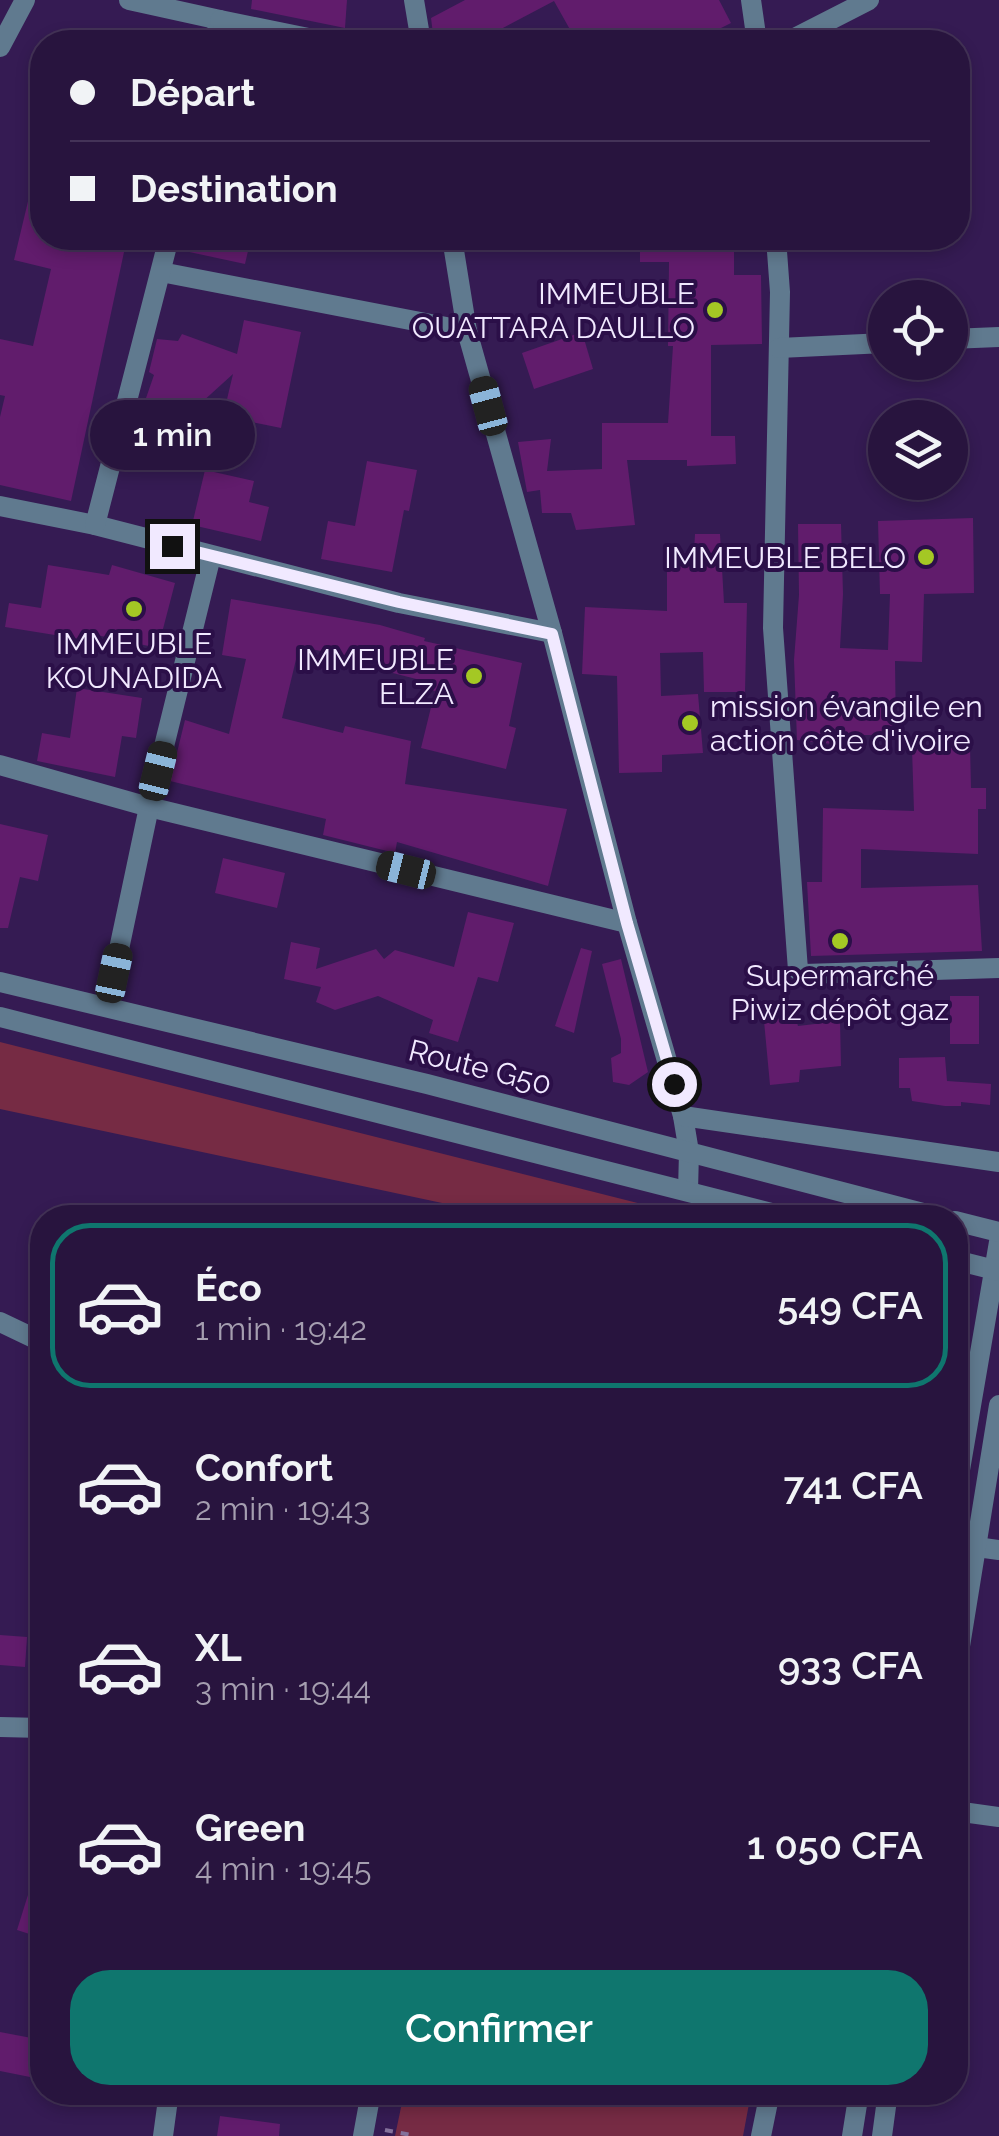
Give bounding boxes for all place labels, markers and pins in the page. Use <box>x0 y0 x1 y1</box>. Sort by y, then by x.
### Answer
place label: IMMEUBLE OUATTARA DAULLO <box>412 276 695 345</box>
marker: IMMEUBLE OUATTARA DAULLO <box>704 299 726 321</box>
place label: IMMEUBLE BELO <box>664 540 906 575</box>
marker: IMMEUBLE BELO <box>915 546 937 568</box>
marker: IMMEUBLE KOUNADIDA <box>123 598 145 620</box>
place label: IMMEUBLE KOUNADIDA <box>46 626 222 695</box>
place label: IMMEUBLE ELZA <box>297 642 454 711</box>
marker: IMMEUBLE ELZA <box>463 665 485 687</box>
place label: mission évangile en action côte d'ivoire <box>710 689 983 758</box>
marker: mission évangile en action côte d'ivoire <box>679 712 701 734</box>
marker: Supermarché Piwiz dépôt gaz <box>829 930 851 952</box>
place label: Supermarché Piwiz dépôt gaz <box>731 958 949 1027</box>

